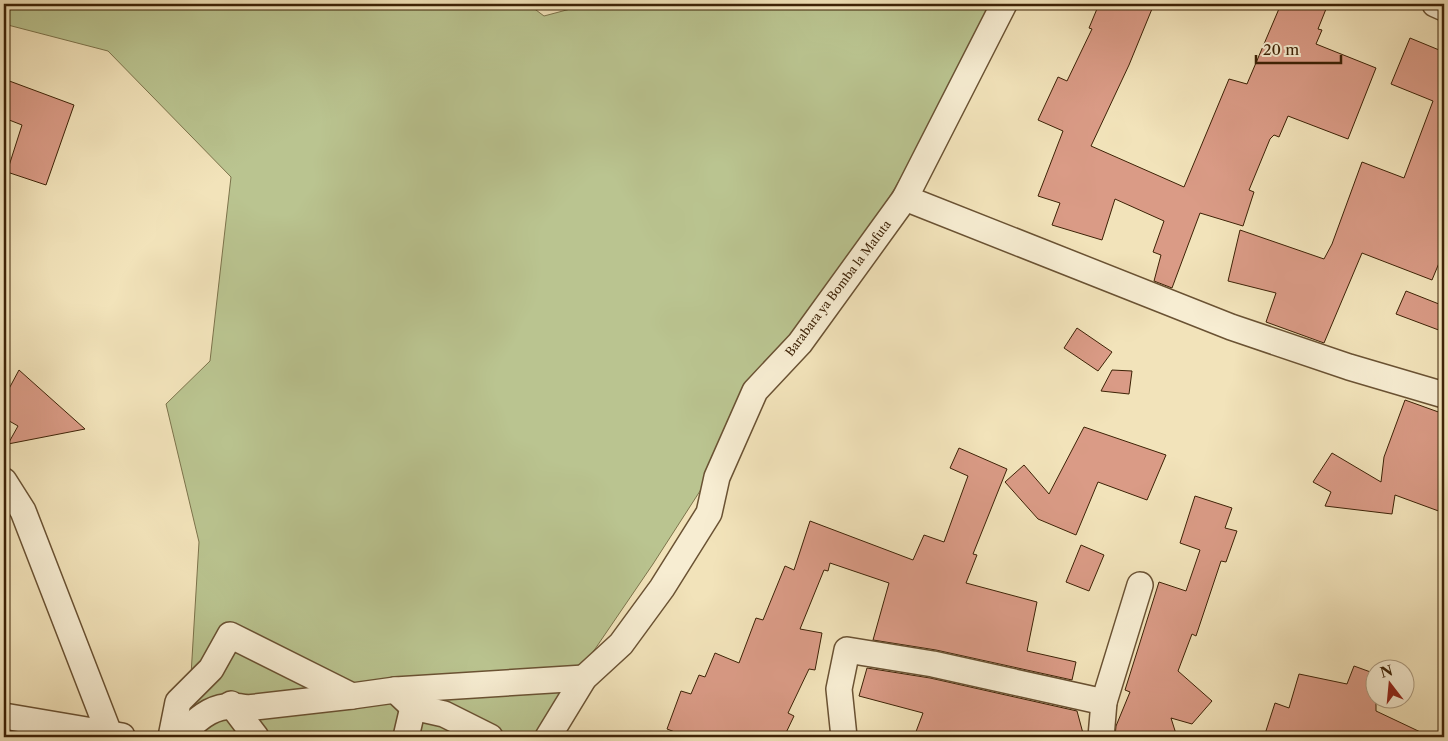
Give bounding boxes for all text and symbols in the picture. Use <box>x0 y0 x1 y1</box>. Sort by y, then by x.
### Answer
scale bar <box>1256 32 1340 64</box>
text: 20 m <box>1263 40 1299 59</box>
street label: Barabara ya Bomba la Mafuta <box>782 216 894 359</box>
north arrow <box>1366 658 1416 708</box>
text: N <box>1378 661 1395 682</box>

